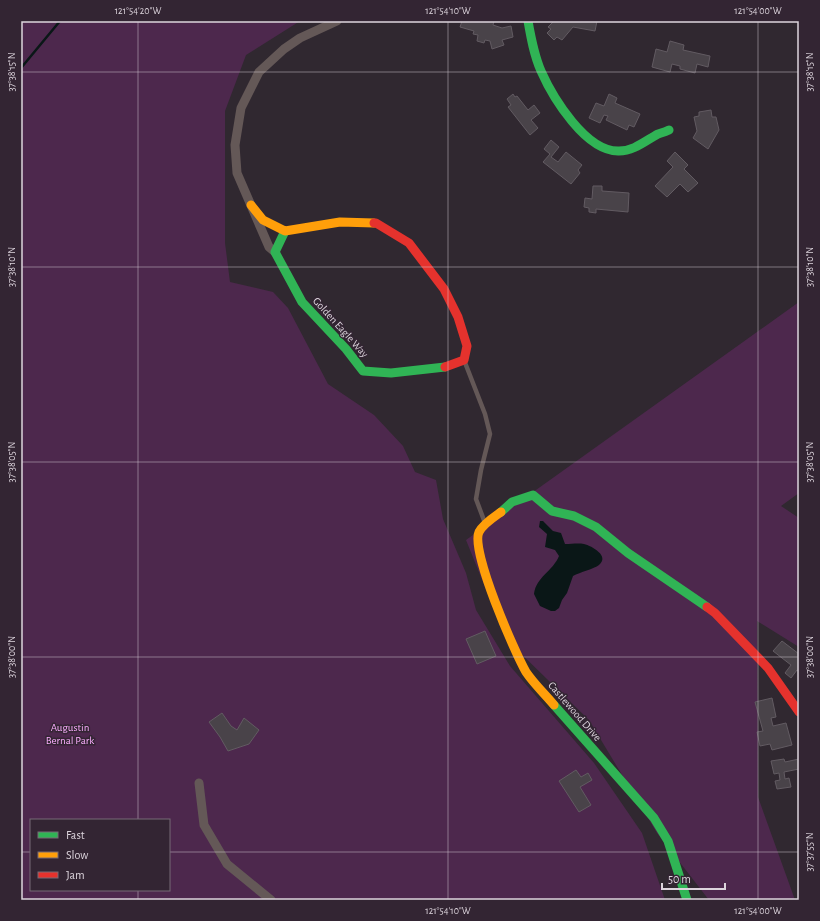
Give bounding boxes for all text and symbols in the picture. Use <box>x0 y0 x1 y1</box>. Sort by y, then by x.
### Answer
text: 121°54'20"W <box>115 6 161 16</box>
text: 121°54'10"W <box>425 6 471 16</box>
text: 121°54'00"W <box>734 6 782 16</box>
text: 37°38'15"N <box>7 53 17 92</box>
text: 37°38'15"N <box>805 53 815 92</box>
text: 37°38'10"N <box>7 247 17 287</box>
text: 37°38'10"N <box>805 247 815 287</box>
street label: Golden Eagle Way <box>311 295 371 360</box>
text: 37°38'05"N <box>7 442 17 482</box>
text: 37°38'05"N <box>805 442 815 482</box>
text: 37°38'00"N <box>7 636 17 678</box>
text: 37°38'00"N <box>805 636 815 678</box>
street label: Castlewood Drive <box>546 680 603 743</box>
park label: Augustin Bernal Park <box>46 722 94 746</box>
legend <box>30 819 170 891</box>
text: Fast <box>66 829 85 841</box>
text: 37°37'55"N <box>805 832 815 872</box>
text: Slow <box>66 849 88 861</box>
scale bar <box>662 865 725 891</box>
text: Jam <box>66 869 85 881</box>
text: 50 m <box>668 873 691 885</box>
text: 121°54'10"W <box>425 906 471 916</box>
text: 121°54'00"W <box>734 906 782 916</box>

